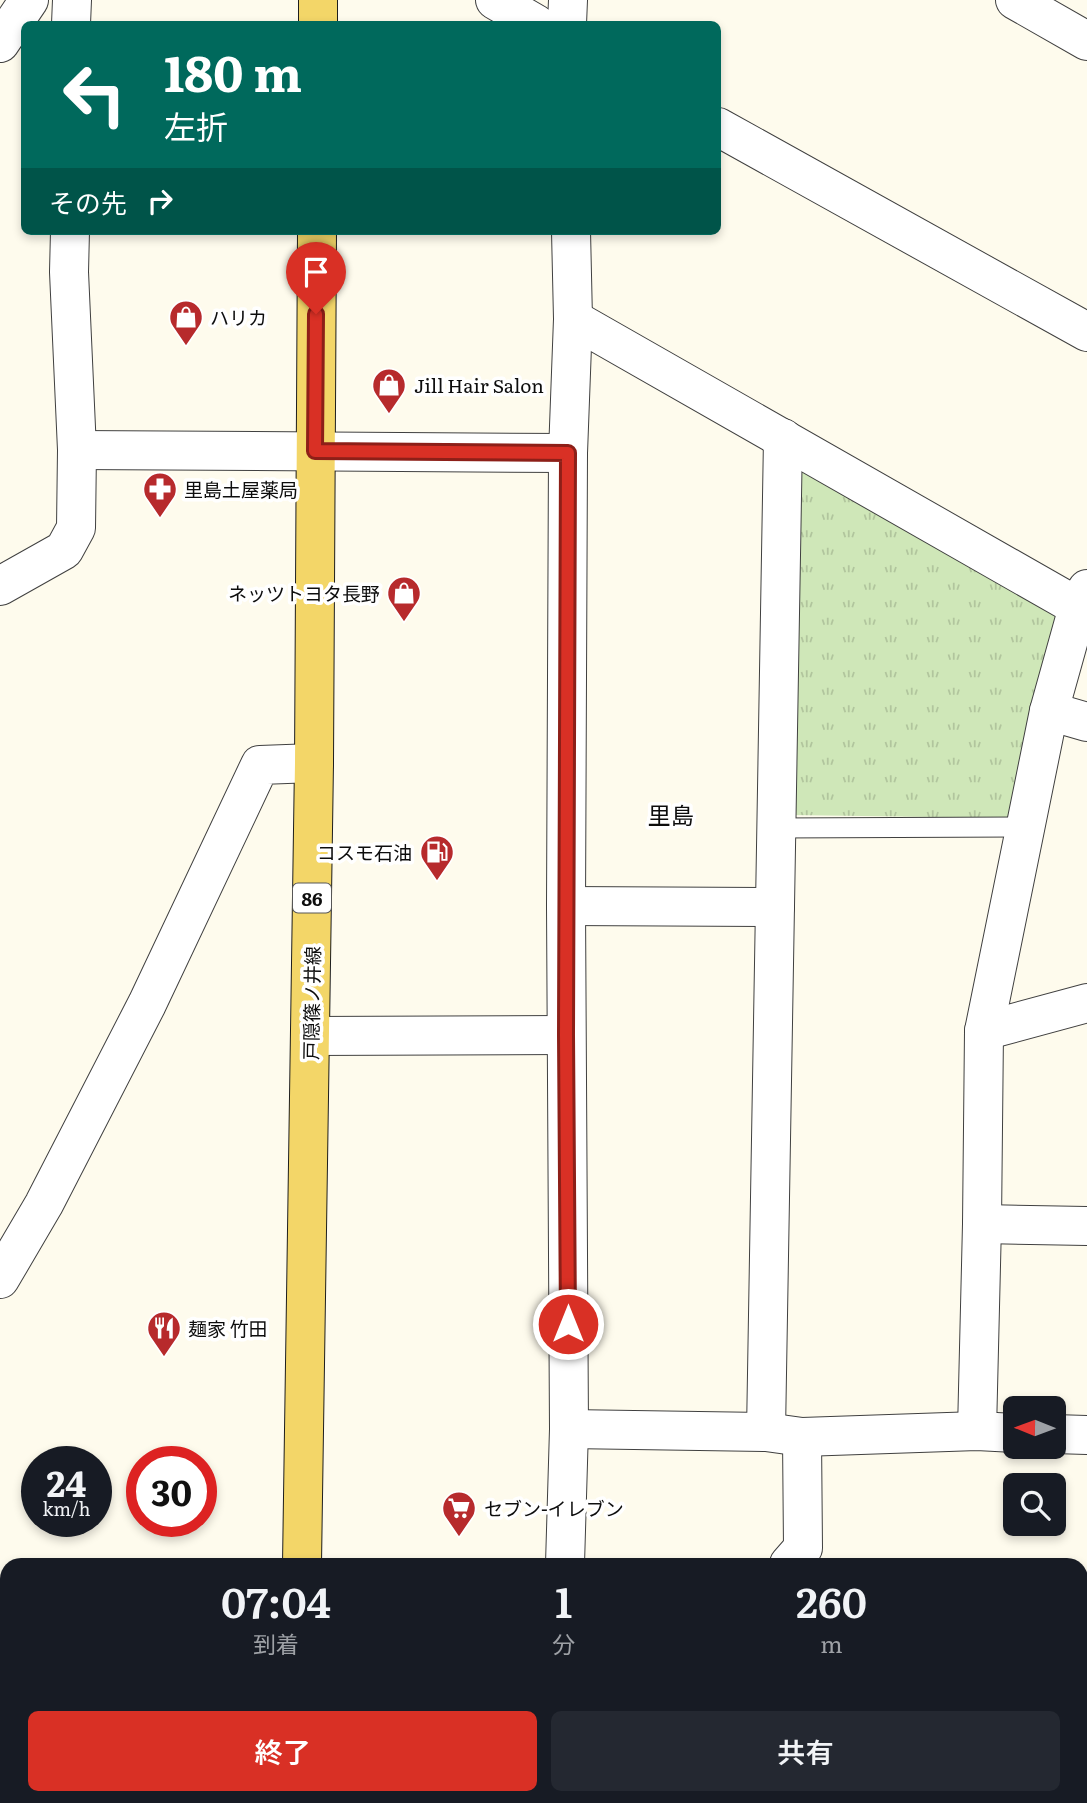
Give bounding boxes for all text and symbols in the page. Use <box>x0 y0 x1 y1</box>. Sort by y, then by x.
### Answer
text: 180 m <box>164 34 302 107</box>
icon: left <box>49 49 140 140</box>
text: 左折 <box>164 101 228 149</box>
text: その先 <box>49 182 127 221</box>
icon: right <box>141 182 179 220</box>
pin <box>286 242 346 314</box>
icon: arrive <box>297 253 335 291</box>
shop icon: ハリカ <box>167 298 205 347</box>
place label: ハリカ <box>210 303 267 331</box>
shop icon: Jill Hair Salon <box>370 366 408 415</box>
place label: Jill Hair Salon <box>414 371 544 399</box>
pharmacy icon: 里島土屋薬局 <box>141 470 179 519</box>
place label: 里島土屋薬局 <box>184 475 298 503</box>
shop icon: ネッツトヨタ長野 <box>385 574 423 623</box>
place label: ネッツトヨタ長野 <box>228 579 380 607</box>
district label: 里島 <box>648 797 694 831</box>
fuel station icon: コスモ石油 <box>418 833 456 882</box>
place label: コスモ石油 <box>317 838 412 866</box>
road number: 86 <box>293 884 331 912</box>
street label: 戸隠篠ノ井線 <box>296 946 326 1060</box>
position arrow <box>531 1287 605 1361</box>
restaurant icon: 麺家 竹田 <box>145 1309 183 1358</box>
place label: 麺家 竹田 <box>188 1314 268 1342</box>
north arrow <box>1003 1396 1066 1460</box>
map controls <box>1003 1396 1066 1536</box>
speed limit sign: 30 <box>126 1446 217 1537</box>
text: 24 <box>47 1456 86 1508</box>
button: search <box>1003 1473 1066 1536</box>
supermarket icon: セブン-イレブン <box>440 1489 478 1538</box>
place label: セブン-イレブン <box>484 1494 624 1522</box>
text: km/h <box>43 1495 90 1522</box>
text: 07:04 <box>221 1569 331 1631</box>
text: 1 <box>555 1569 572 1631</box>
text: 260 <box>796 1569 867 1631</box>
text: 到着 <box>253 1626 299 1660</box>
text: 分 <box>552 1626 575 1660</box>
text: m <box>820 1626 843 1660</box>
button: 終了 <box>28 1711 537 1791</box>
button: 共有 <box>551 1711 1060 1791</box>

